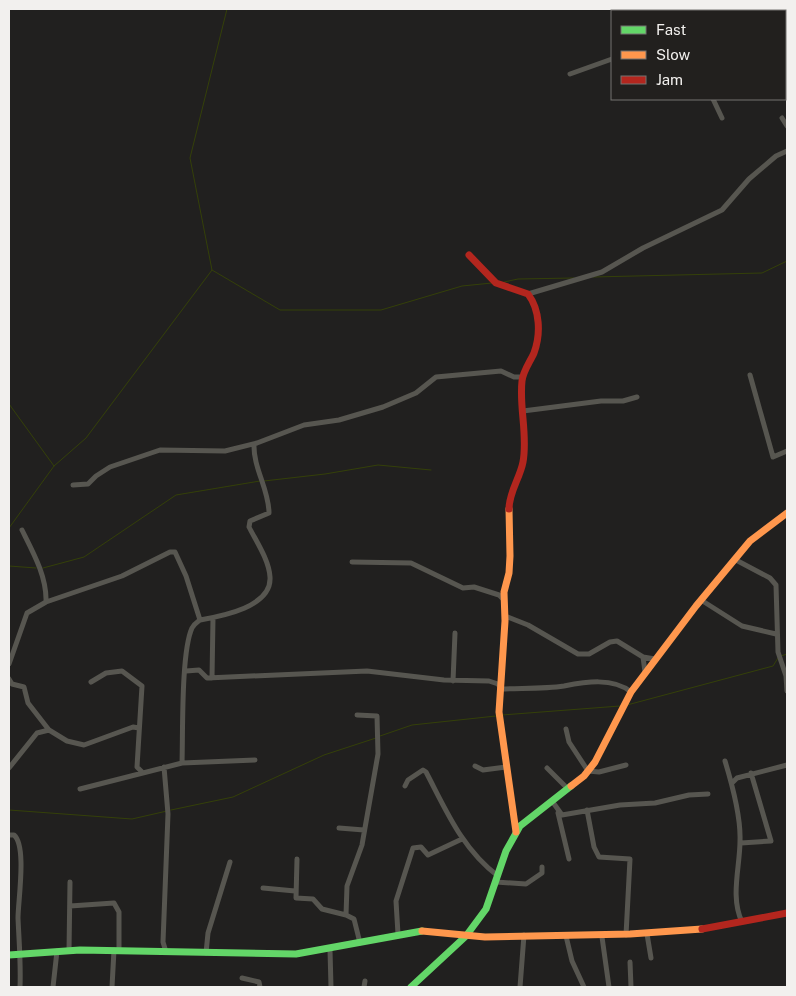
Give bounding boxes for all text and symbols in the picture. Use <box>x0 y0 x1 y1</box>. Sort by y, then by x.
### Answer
legend <box>611 10 786 100</box>
text: Fast <box>656 21 686 38</box>
text: Slow <box>656 46 691 63</box>
text: Jam <box>656 71 683 88</box>

